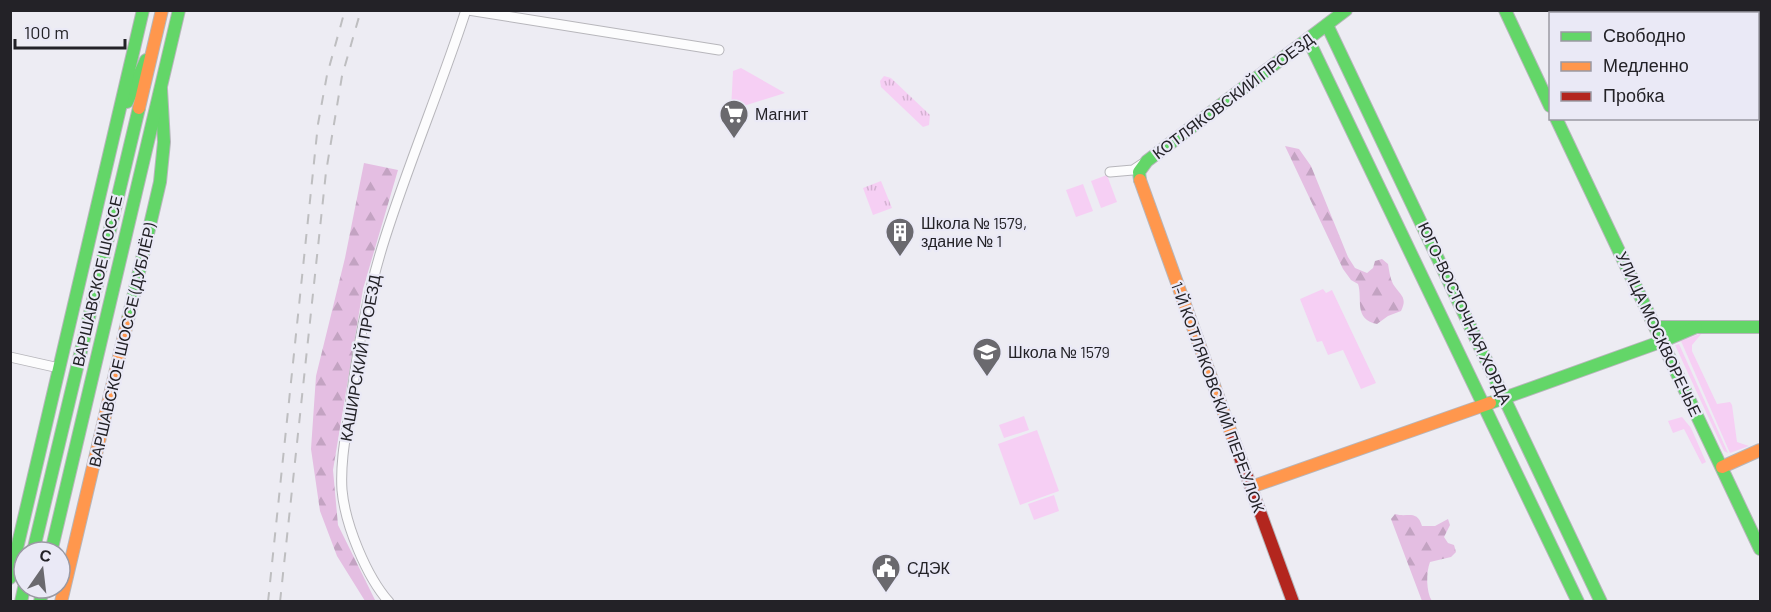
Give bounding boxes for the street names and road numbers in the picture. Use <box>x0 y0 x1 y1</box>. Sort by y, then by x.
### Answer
street label: КОТЛЯКОВСКИЙ ПРОЕЗД <box>1148 29 1317 162</box>
street label: ВАРШАВСКОЕ ШОССЕ <box>68 194 125 368</box>
street label: ЮГО-ВОСТОЧНАЯ ХОРДА <box>1415 219 1516 407</box>
street label: ВАРШАВСКОЕ ШОССЕ (ДУБЛЁР) <box>84 220 159 469</box>
street label: УЛИЦА МОСКВОРЕЧЬЕ <box>1613 248 1706 419</box>
street label: КАШИРСКИЙ ПРОЕЗД <box>335 273 384 443</box>
street label: 1-Й КОТЛЯКОВСКИЙ ПЕРЕУЛОК <box>1168 279 1269 515</box>

